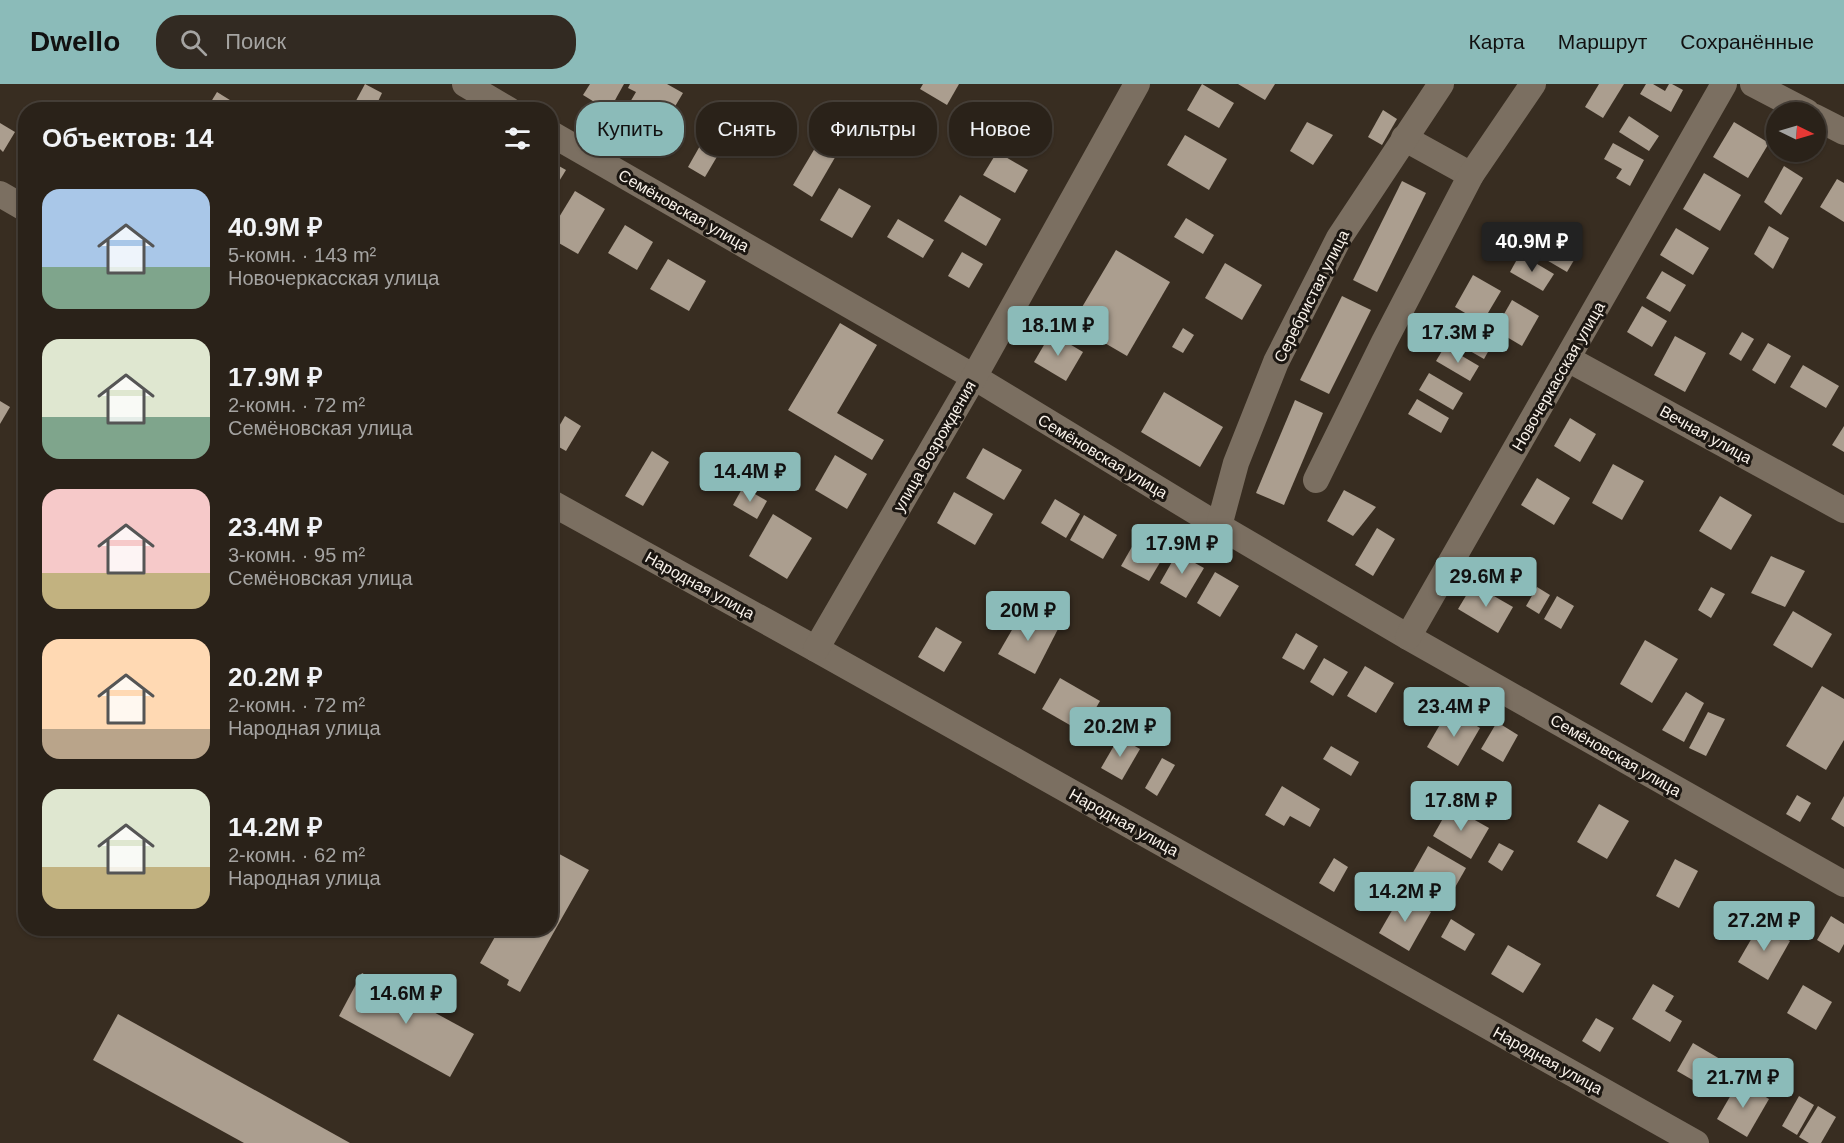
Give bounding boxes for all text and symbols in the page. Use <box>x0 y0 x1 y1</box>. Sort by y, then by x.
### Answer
search box <box>156 15 576 69</box>
text: Dwello <box>30 26 120 57</box>
icon: search <box>177 26 210 59</box>
text: Поиск <box>225 29 286 54</box>
text: Карта <box>1469 30 1525 53</box>
text: Маршрут <box>1558 30 1647 53</box>
text: Сохранённые <box>1680 30 1814 53</box>
chip: Купить <box>576 102 684 156</box>
chip: Снять <box>696 102 797 156</box>
chip: Фильтры <box>809 102 937 156</box>
chip: Новое <box>949 102 1052 156</box>
north arrow <box>1766 102 1826 162</box>
map controls <box>1766 102 1826 162</box>
icon: filters <box>501 122 534 155</box>
text: Объектов: 14 <box>42 123 213 153</box>
street label: Семёновская улица <box>616 166 752 255</box>
text: 40.9M ₽ <box>228 212 323 242</box>
icon: home <box>90 213 162 285</box>
pin: 40.9M ₽ <box>1477 222 1587 273</box>
street label: Серебристая улица <box>1271 227 1352 365</box>
text: 40.9M ₽ <box>1496 230 1568 252</box>
text: 5-комн. · 143 m² <box>228 244 376 266</box>
text: Новочеркасская улица <box>228 267 439 289</box>
street label: Новочеркасская улица <box>1509 299 1608 454</box>
pin: 18.1M ₽ <box>1003 306 1113 357</box>
pin: 17.3M ₽ <box>1403 313 1513 364</box>
text: 18.1M ₽ <box>1022 314 1094 336</box>
text: 17.3M ₽ <box>1422 321 1494 343</box>
text: 17.9M ₽ <box>228 362 323 392</box>
icon: home <box>90 363 162 435</box>
street label: улица Возрождения <box>890 378 979 515</box>
text: 2-комн. · 72 m² <box>228 394 365 416</box>
street label: Вечная улица <box>1657 402 1755 467</box>
street label: Семёновская улица <box>1035 411 1171 502</box>
text: Семёновская улица <box>228 417 413 439</box>
pin: 14.4M ₽ <box>695 452 805 503</box>
text: 14.4M ₽ <box>714 460 786 482</box>
text: 23.4M ₽ <box>228 512 323 542</box>
icon: home <box>90 513 162 585</box>
pin: 17.9M ₽ <box>1127 524 1237 575</box>
text: 17.9M ₽ <box>1146 532 1218 554</box>
text: 3-комн. · 95 m² <box>228 544 365 566</box>
street label: Народная улица <box>642 548 757 623</box>
pin: 29.6M ₽ <box>1431 557 1541 608</box>
text: 29.6M ₽ <box>1450 565 1522 587</box>
text: Семёновская улица <box>228 567 413 589</box>
pin: 20M ₽ <box>986 591 1070 642</box>
text: 20M ₽ <box>1000 599 1056 621</box>
text: 20.2M ₽ <box>228 662 323 692</box>
icon: home <box>90 663 162 735</box>
pin: 23.4M ₽ <box>1399 687 1509 738</box>
text: 2-комн. · 72 m² <box>228 694 365 716</box>
text: 23.4M ₽ <box>1418 695 1490 717</box>
pin: 20.2M ₽ <box>1065 707 1175 758</box>
street label: Семёновская улица <box>1548 711 1684 800</box>
text: 20.2M ₽ <box>1084 715 1156 737</box>
text: Народная улица <box>228 717 381 739</box>
pin: 17.8M ₽ <box>1406 781 1516 832</box>
street label: Народная улица <box>1066 785 1181 860</box>
text: 17.8M ₽ <box>1425 789 1497 811</box>
text: 14.2M ₽ <box>228 812 323 842</box>
icon: home <box>90 813 162 885</box>
text: 2-комн. · 62 m² <box>228 844 365 866</box>
text: Народная улица <box>228 867 381 889</box>
pin: 14.2M ₽ <box>1350 872 1460 923</box>
text: 14.2M ₽ <box>1369 880 1441 902</box>
pin: 27.2M ₽ <box>1709 901 1819 952</box>
text: 27.2M ₽ <box>1728 909 1800 931</box>
pin: 14.6M ₽ <box>351 974 461 1025</box>
text: 14.6M ₽ <box>370 982 442 1004</box>
street label: Народная улица <box>1490 1023 1605 1098</box>
pin: 21.7M ₽ <box>1688 1058 1798 1109</box>
text: 21.7M ₽ <box>1707 1066 1779 1088</box>

